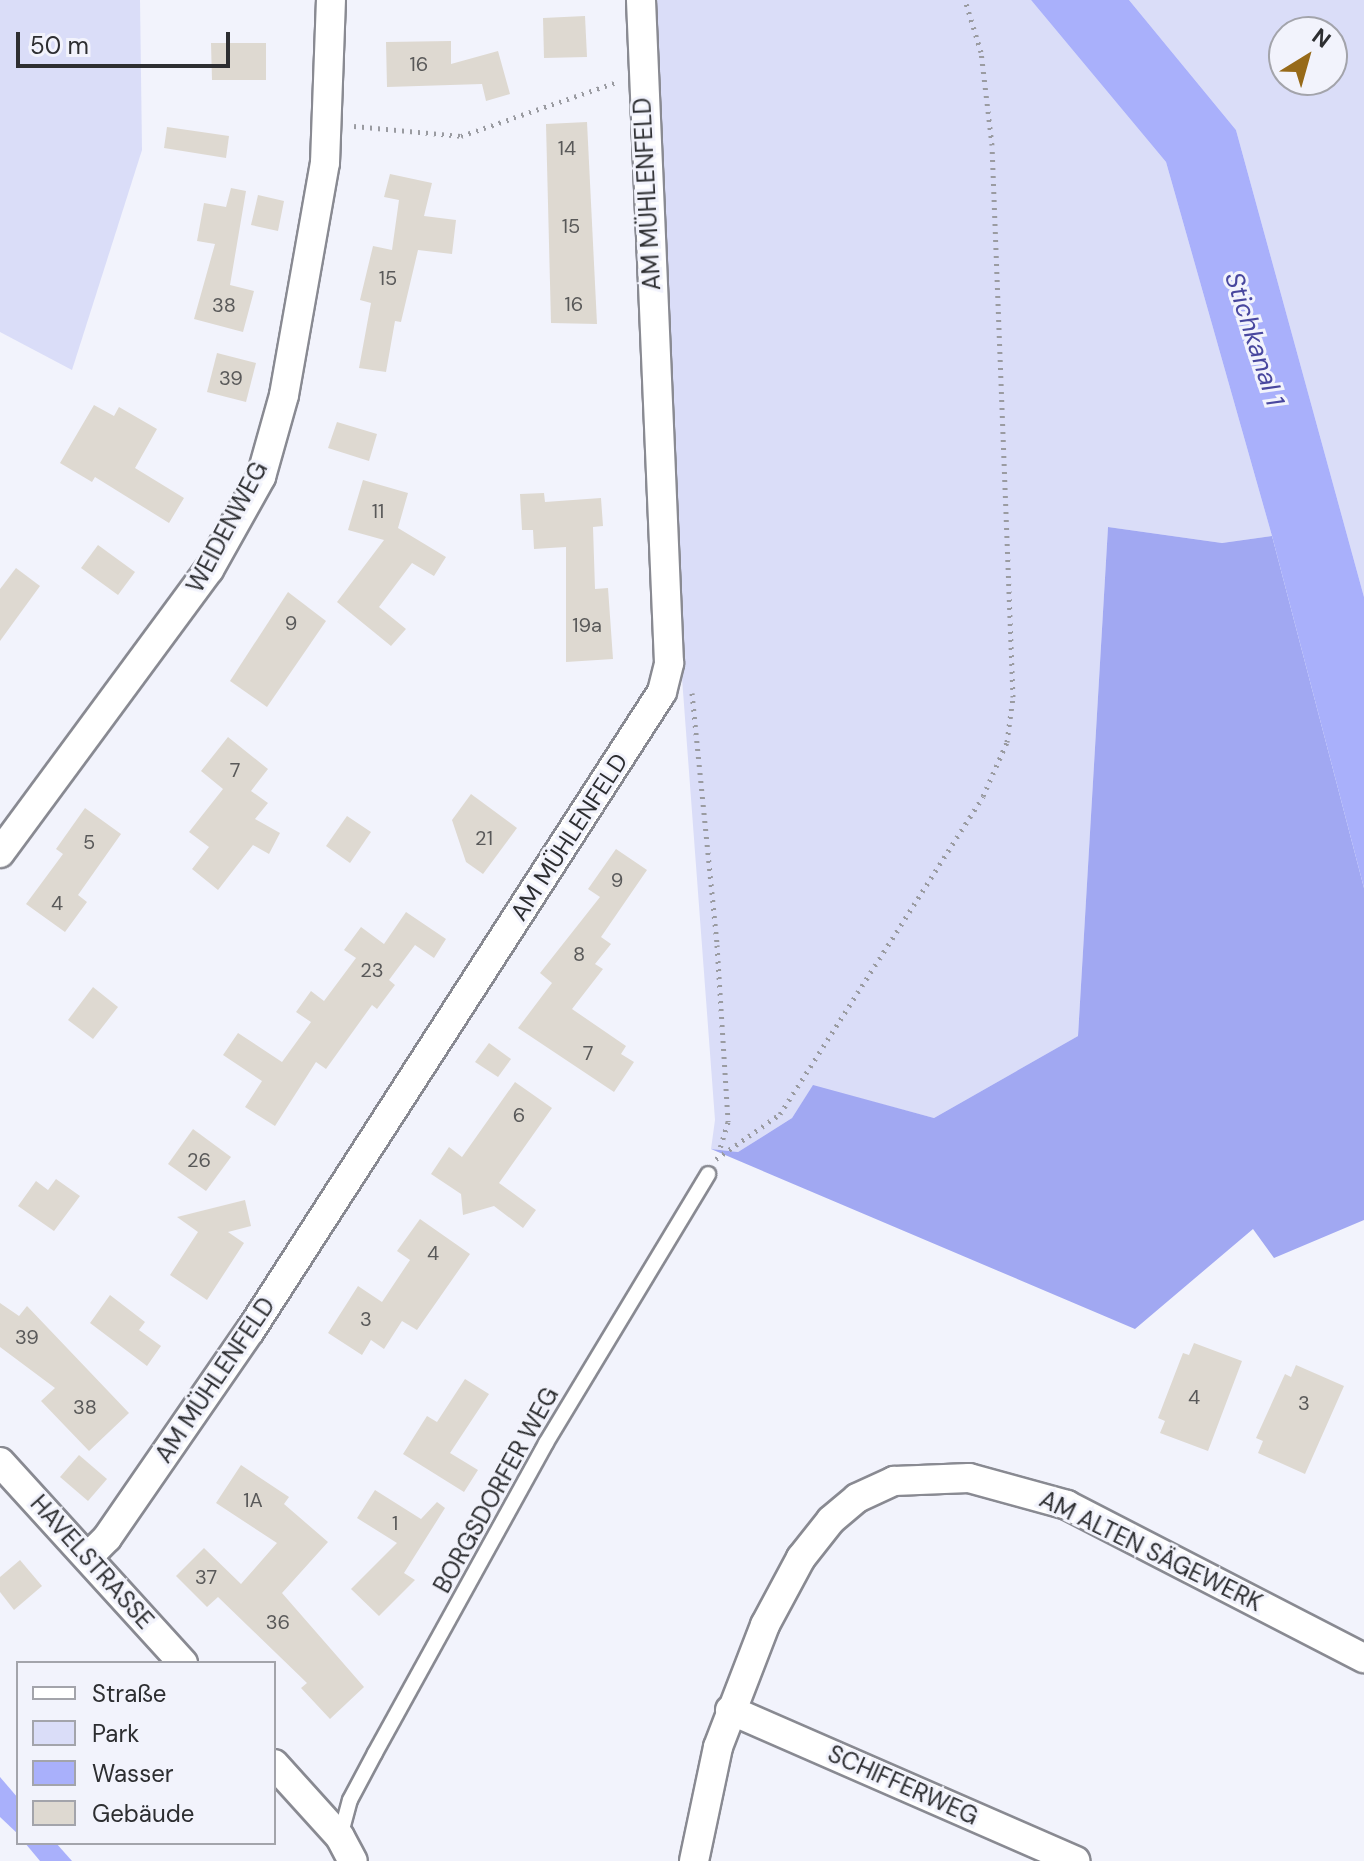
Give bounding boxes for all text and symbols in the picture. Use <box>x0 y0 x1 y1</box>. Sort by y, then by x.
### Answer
scale bar <box>20 16 234 66</box>
north arrow <box>1268 16 1348 96</box>
text: N <box>1306 22 1337 54</box>
text: 50 m <box>30 30 89 61</box>
house number: 16 <box>410 52 428 76</box>
street label: AM MÜHLENFELD <box>628 97 666 291</box>
house number: 14 <box>558 136 576 160</box>
house number: 15 <box>562 214 580 238</box>
house number: 15 <box>379 266 397 290</box>
water label: Stichkanal 1 <box>1218 268 1290 410</box>
house number: 16 <box>565 292 583 316</box>
house number: 38 <box>212 293 236 317</box>
house number: 39 <box>219 366 243 390</box>
street label: WEIDENWEG <box>180 457 274 597</box>
house number: 11 <box>372 499 384 523</box>
house number: 9 <box>285 611 297 635</box>
house number: 19a <box>572 613 602 637</box>
street label: AM MÜHLENFELD <box>504 748 634 926</box>
house number: 7 <box>230 758 240 782</box>
house number: 21 <box>475 826 493 850</box>
house number: 5 <box>83 830 95 854</box>
house number: 9 <box>611 868 623 892</box>
house number: 4 <box>51 891 63 915</box>
house number: 8 <box>573 942 585 966</box>
house number: 23 <box>360 958 384 982</box>
house number: 7 <box>583 1041 593 1065</box>
house number: 6 <box>513 1103 525 1127</box>
house number: 26 <box>187 1148 211 1172</box>
house number: 4 <box>427 1241 439 1265</box>
street label: AM MÜHLENFELD <box>149 1292 281 1468</box>
house number: 3 <box>360 1307 372 1331</box>
house number: 39 <box>15 1325 39 1349</box>
street label: BORGSDORFER WEG <box>427 1382 565 1598</box>
house number: 4 <box>1188 1385 1200 1409</box>
house number: 3 <box>1298 1391 1310 1415</box>
house number: 38 <box>73 1395 97 1419</box>
street label: AM ALTEN SÄGEWERK <box>1035 1485 1267 1617</box>
house number: 1A <box>243 1488 263 1512</box>
street label: HAVELSTRASSE <box>24 1489 160 1635</box>
house number: 1 <box>392 1511 398 1535</box>
house number: 37 <box>195 1565 217 1589</box>
house number: 36 <box>266 1610 290 1634</box>
legend <box>16 1661 276 1845</box>
text: Straße <box>92 1678 166 1709</box>
text: Park <box>92 1718 139 1749</box>
street label: SCHIFFERWEG <box>824 1739 982 1831</box>
text: Wasser <box>92 1758 174 1789</box>
text: Gebäude <box>92 1798 194 1829</box>

